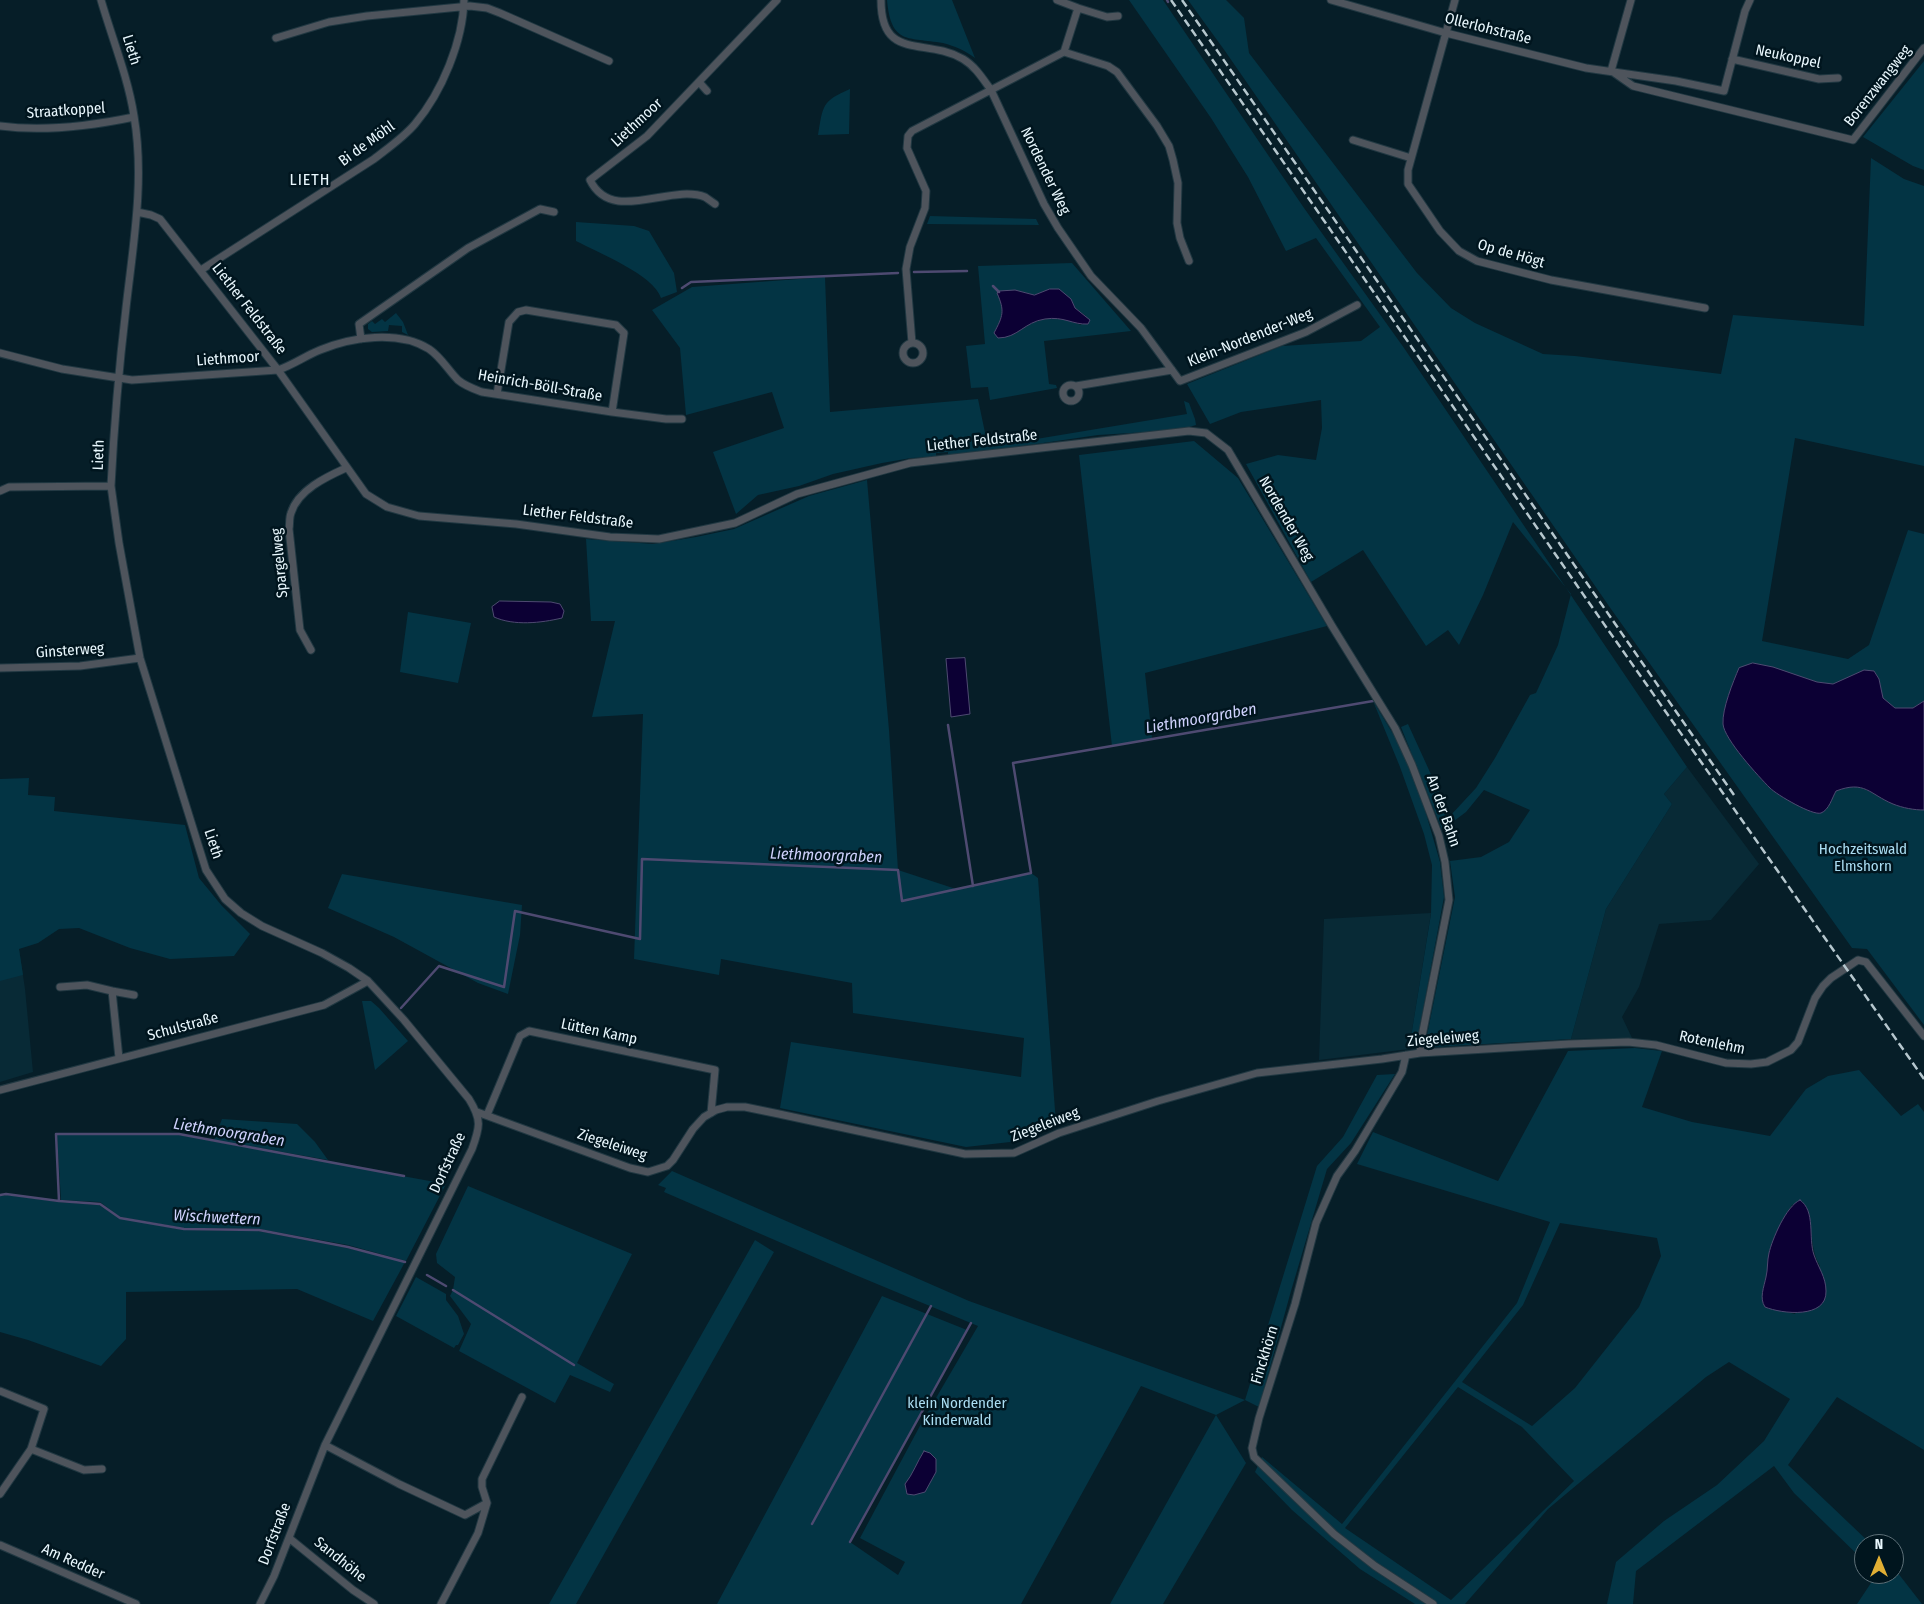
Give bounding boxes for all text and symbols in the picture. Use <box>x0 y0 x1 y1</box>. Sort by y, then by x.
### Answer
street label: Ollerlohstraße <box>1443 10 1533 48</box>
street label: Lieth <box>118 33 144 67</box>
street label: Neukoppel <box>1754 41 1822 73</box>
street label: Borenzwangweg <box>1841 42 1915 130</box>
street label: Liethmoor <box>608 95 666 151</box>
street label: Straatkoppel <box>26 99 106 123</box>
street label: Bi de Möhl <box>335 118 399 170</box>
street label: Nordender Weg <box>1016 124 1074 218</box>
district label: LIETH <box>289 171 331 191</box>
street label: Op de Högt <box>1475 236 1547 272</box>
street label: Liether Feldstraße <box>208 260 290 358</box>
street label: Klein-Nordender-Weg <box>1185 305 1315 371</box>
street label: Liethmoor <box>196 348 260 370</box>
street label: Heinrich-Böll-Straße <box>477 366 603 406</box>
street label: Liether Feldstraße <box>926 426 1038 456</box>
street label: Lieth <box>89 439 109 471</box>
street label: Nordender Weg <box>1254 473 1318 565</box>
street label: Liether Feldstraße <box>522 501 634 533</box>
street label: Spargelweg <box>268 527 292 599</box>
street label: Ginsterweg <box>35 640 105 662</box>
water label: Liethmoorgraben <box>1144 700 1258 738</box>
street label: An der Bahn <box>1422 773 1464 849</box>
street label: Lieth <box>200 827 226 861</box>
park label: Hochzeitswald Elmshorn <box>1819 841 1907 876</box>
water label: Liethmoorgraben <box>769 844 883 868</box>
street label: Schulstraße <box>146 1009 220 1045</box>
street label: Lütten Kamp <box>559 1015 639 1049</box>
street label: Ziegeleiweg <box>1406 1027 1480 1051</box>
street label: Rotenlehm <box>1678 1027 1746 1059</box>
street label: Ziegeleiweg <box>1008 1104 1082 1146</box>
water label: Liethmoorgraben <box>172 1115 286 1151</box>
street label: Ziegeleiweg <box>575 1125 649 1165</box>
street label: Dorfstraße <box>426 1130 470 1196</box>
water label: Wischwettern <box>173 1206 261 1230</box>
street label: Finckhörn <box>1248 1324 1282 1386</box>
park label: klein Nordender Kinderwald <box>907 1395 1007 1430</box>
street label: Dorfstraße <box>255 1500 295 1568</box>
street label: Sandhöhe <box>310 1534 370 1586</box>
north arrow <box>1854 1534 1904 1584</box>
text: N <box>1875 1536 1883 1553</box>
street label: Am Redder <box>39 1540 107 1584</box>

